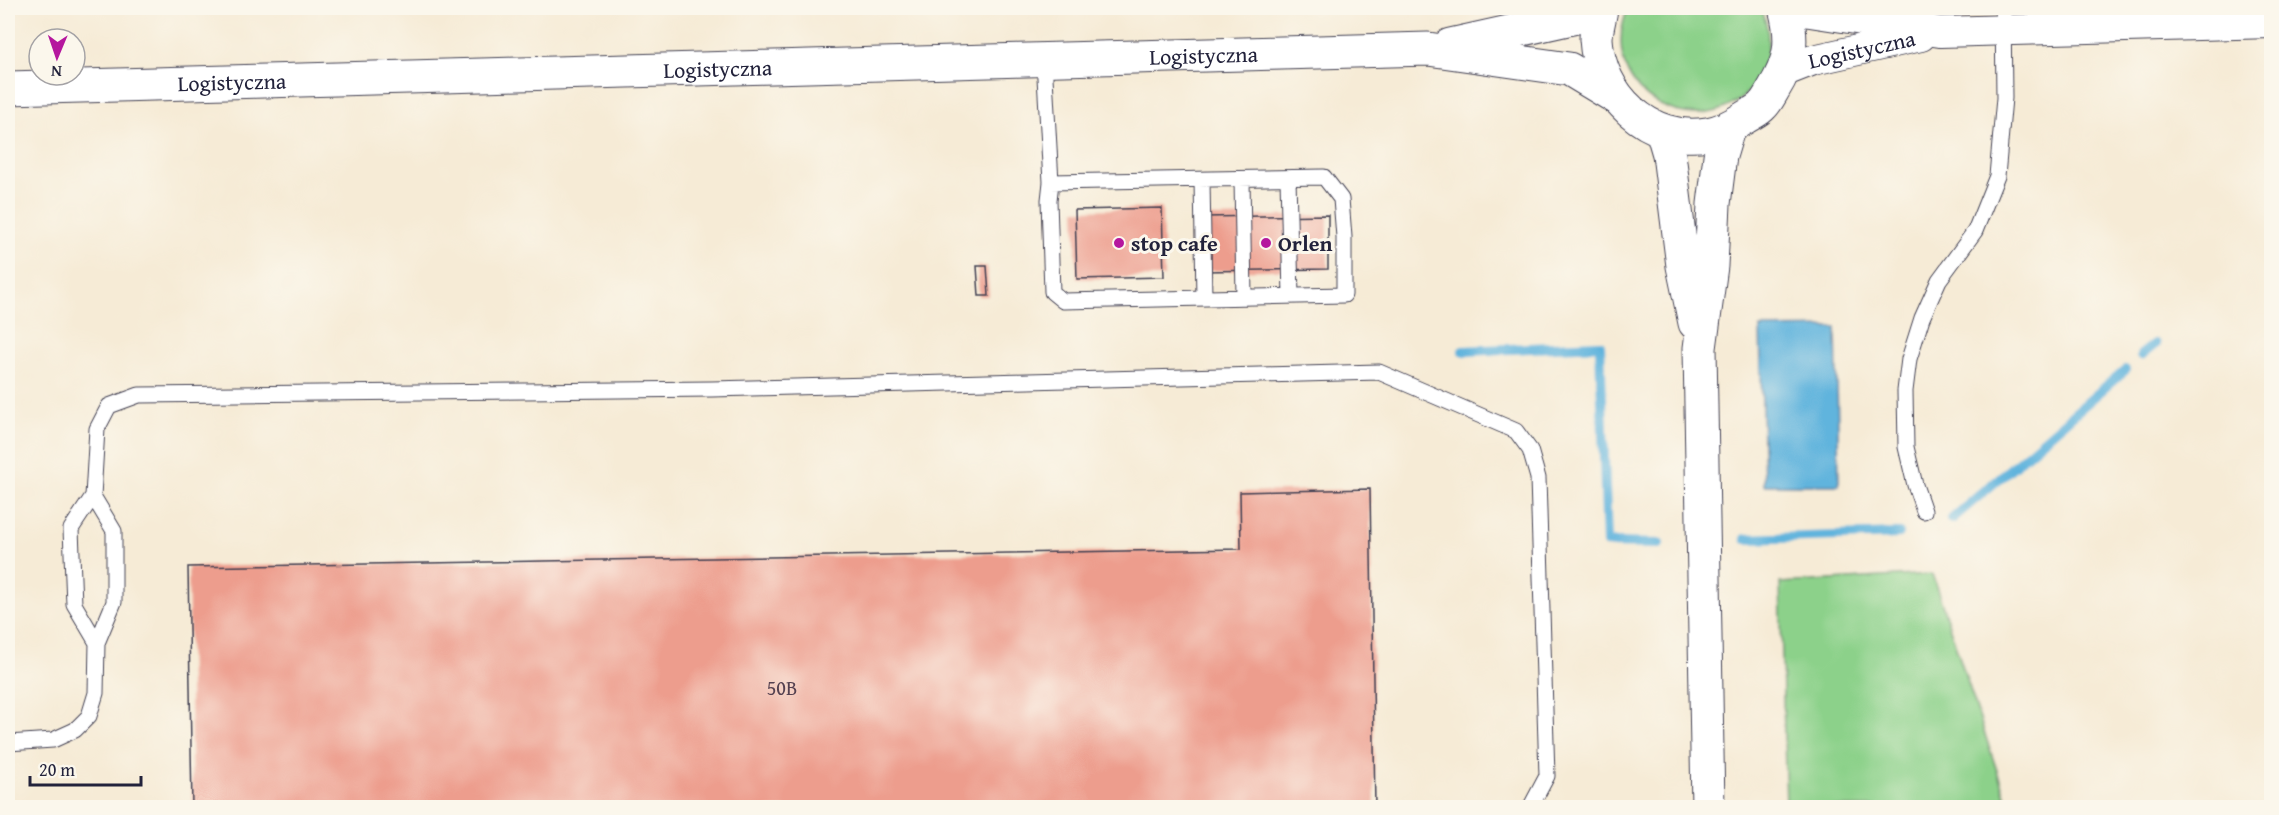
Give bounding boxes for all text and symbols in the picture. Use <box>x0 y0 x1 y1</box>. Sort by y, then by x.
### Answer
street label: Logistyczna <box>1805 22 1919 77</box>
north arrow <box>27 27 87 87</box>
street label: Logistyczna <box>1149 38 1259 73</box>
street label: Logistyczna <box>663 51 773 86</box>
text: N <box>50 60 62 84</box>
street label: Logistyczna <box>177 64 287 99</box>
place label: stop cafe <box>1131 227 1218 259</box>
place label: Orlen <box>1278 227 1333 259</box>
marker: stop cafe <box>1112 236 1126 250</box>
marker: Orlen <box>1259 236 1273 250</box>
house number: 50B <box>767 673 797 702</box>
scale bar <box>30 749 141 787</box>
text: 20 m <box>39 756 75 783</box>

